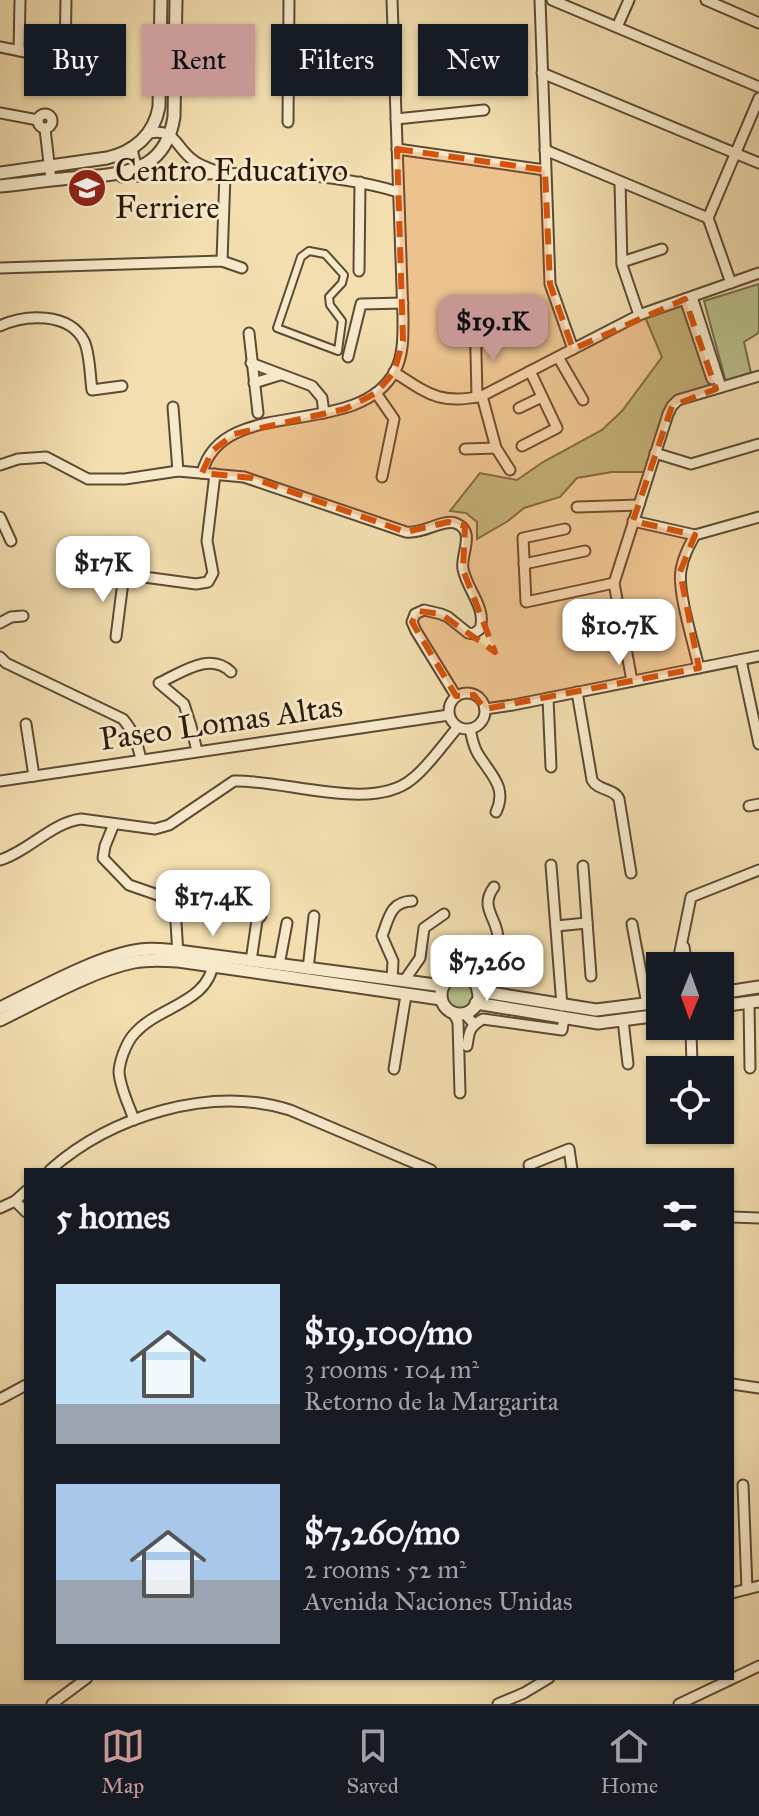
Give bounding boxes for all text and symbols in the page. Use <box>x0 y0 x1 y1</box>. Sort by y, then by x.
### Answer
chip: Buy <box>24 24 126 96</box>
chip: Rent <box>142 24 255 96</box>
chip: Filters <box>271 24 402 96</box>
chip: New <box>418 24 528 96</box>
place label: Centro Educativo Ferriere <box>115 151 348 227</box>
school or university icon: Centro Educativo Ferriere <box>66 167 108 209</box>
pin: $19.1K <box>428 295 558 363</box>
text: $19.1K <box>456 305 530 337</box>
pin: $17K <box>56 536 150 604</box>
text: $17K <box>74 546 132 578</box>
pin: $10.7K <box>554 599 684 667</box>
text: $10.7K <box>580 609 658 641</box>
street label: Paseo Lomas Altas <box>97 686 345 759</box>
pin: $17.4K <box>148 870 278 938</box>
text: $17.4K <box>174 880 252 912</box>
pin: $7,260 <box>422 935 552 1003</box>
text: $7,260 <box>448 945 526 977</box>
north arrow <box>646 952 734 1040</box>
map controls <box>646 952 734 1144</box>
button: locate <box>646 1056 734 1144</box>
icon: filters <box>658 1194 702 1238</box>
text: 5 homes <box>56 1196 170 1237</box>
text: $19,100/mo <box>304 1312 472 1353</box>
icon: home <box>120 1316 216 1412</box>
text: 3 rooms · 104 m² <box>304 1353 479 1385</box>
text: Retorno de la Margarita <box>304 1385 559 1417</box>
text: $7,260/mo <box>304 1512 460 1553</box>
icon: home <box>120 1516 216 1612</box>
text: 2 rooms · 52 m² <box>304 1553 467 1585</box>
text: Avenida Naciones Unidas <box>304 1585 572 1617</box>
tab: Map <box>101 1724 145 1799</box>
tab: Saved <box>347 1724 399 1799</box>
tab: Home <box>601 1724 658 1799</box>

